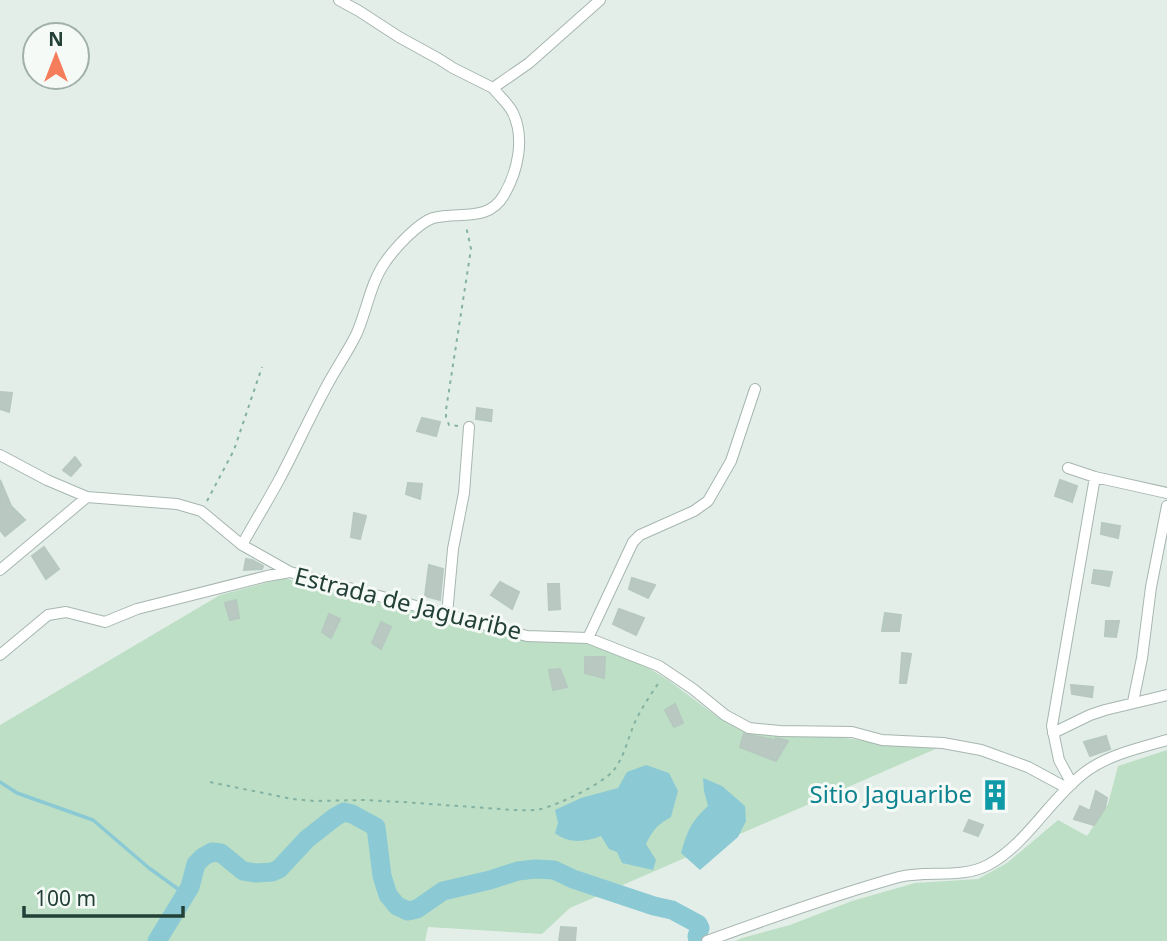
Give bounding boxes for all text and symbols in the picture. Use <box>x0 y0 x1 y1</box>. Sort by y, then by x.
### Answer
north arrow <box>21 21 91 91</box>
text: N <box>48 26 64 52</box>
street label: Estrada de Jaguaribe <box>291 558 525 647</box>
place label: Sitio Jaguaribe <box>810 777 972 810</box>
building icon: Sitio Jaguaribe <box>978 778 1012 812</box>
scale bar <box>24 874 184 918</box>
text: 100 m <box>35 884 96 912</box>

